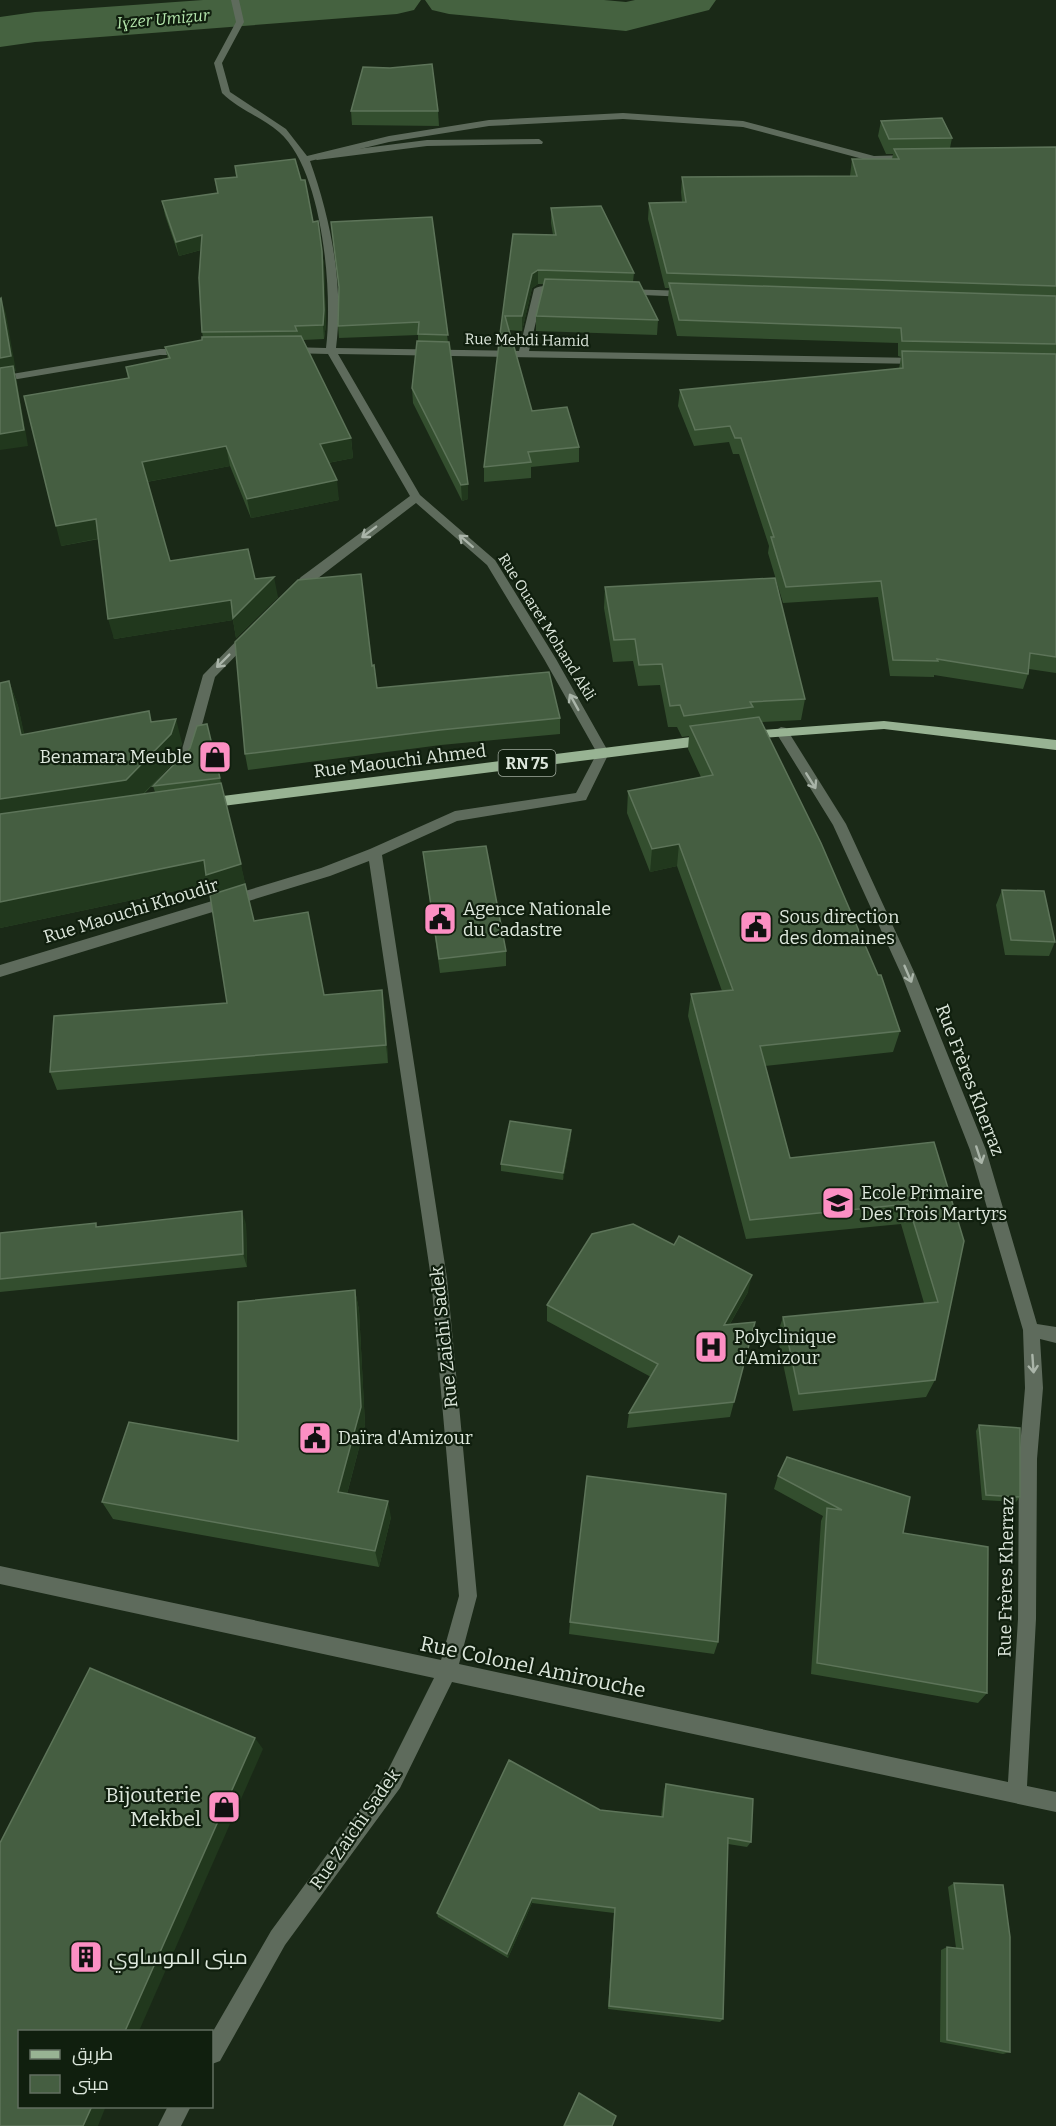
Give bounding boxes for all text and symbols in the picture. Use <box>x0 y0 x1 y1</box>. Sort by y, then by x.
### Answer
water label: Iɣzer Umiẓur <box>116 5 211 33</box>
street label: Rue Mehdi Hamid <box>464 330 590 350</box>
one-way arrow <box>362 526 378 538</box>
one-way arrow <box>459 534 474 548</box>
street label: Rue Ouaret Mohand Akli <box>494 550 600 704</box>
one-way arrow <box>216 653 231 668</box>
one-way arrow <box>568 694 580 711</box>
shop icon: Benamara Meuble <box>197 739 233 775</box>
street label: Rue Maouchi Ahmed <box>312 739 488 783</box>
place label: Benamara Meuble <box>39 746 192 768</box>
road number: RN 75 <box>498 750 556 776</box>
one-way arrow <box>806 772 818 789</box>
street label: Rue Maouchi Khoudir <box>41 874 221 948</box>
place label: Agence Nationale du Cadastre <box>463 898 611 941</box>
public building icon: Agence Nationale du Cadastre <box>422 901 458 937</box>
place label: Sous direction des domaines <box>779 906 900 949</box>
public building icon: Sous direction des domaines <box>738 909 774 945</box>
one-way arrow <box>903 964 914 982</box>
street label: Rue Frères Kherraz <box>931 1001 1009 1159</box>
one-way arrow <box>974 1145 985 1164</box>
place label: Ecole Primaire Des Trois Martyrs <box>861 1182 1007 1225</box>
school or university icon: Ecole Primaire Des Trois Martyrs <box>820 1185 856 1221</box>
street label: Rue Zaichi Sadek <box>426 1264 462 1409</box>
place label: Polyclinique d'Amizour <box>734 1326 836 1369</box>
hospital icon: Polyclinique d'Amizour <box>693 1329 729 1365</box>
one-way arrow <box>1027 1353 1038 1373</box>
public building icon: Daïra d'Amizour <box>297 1420 333 1456</box>
place label: Daïra d'Amizour <box>338 1427 473 1449</box>
street label: Rue Frères Kherraz <box>994 1497 1018 1657</box>
street label: Rue Colonel Amirouche <box>418 1630 648 1704</box>
street label: Rue Zaichi Sadek <box>305 1764 405 1894</box>
place label: Bijouterie Mekbel <box>105 1782 201 1832</box>
shop icon: Bijouterie Mekbel <box>206 1789 242 1825</box>
building icon: مبنى الموساوي <box>68 1939 104 1975</box>
place label: مبنى الموساوي <box>109 1944 248 1973</box>
legend <box>18 2030 213 2108</box>
text: طريق <box>72 2043 113 2066</box>
text: مبنى <box>72 2073 109 2095</box>

